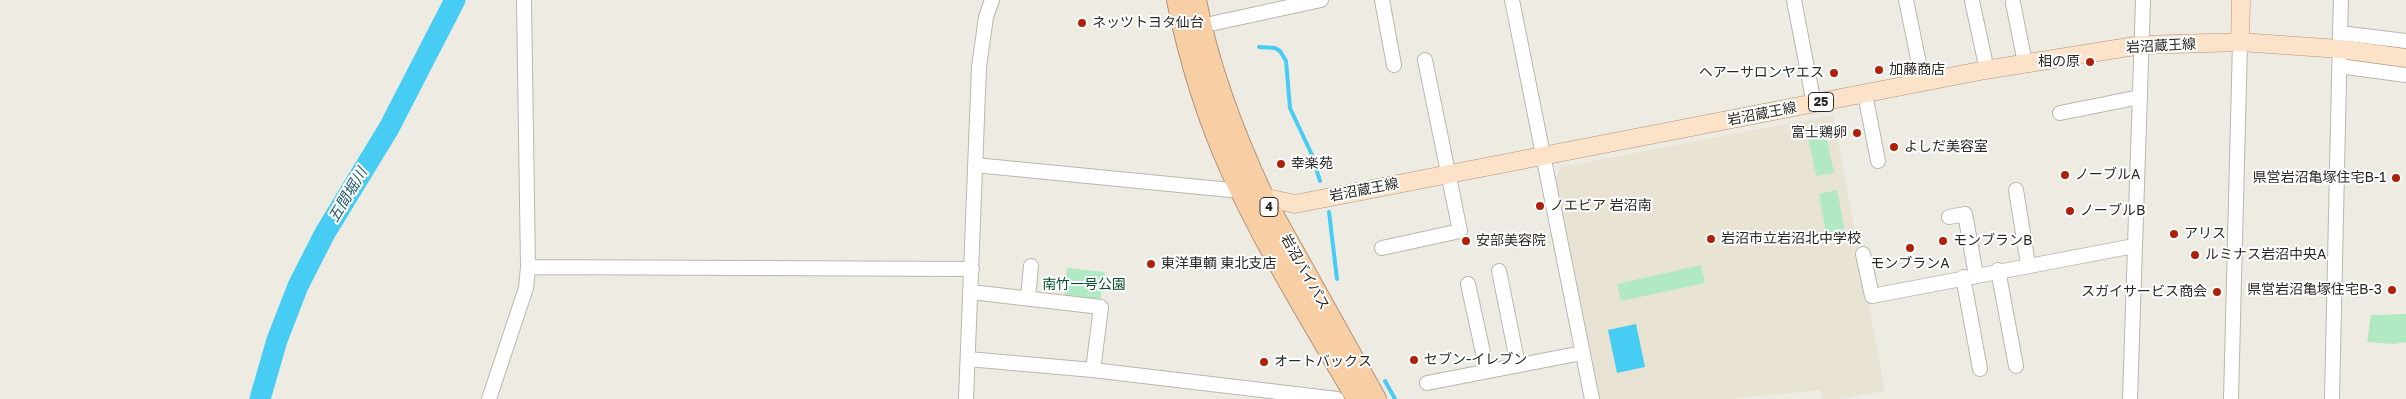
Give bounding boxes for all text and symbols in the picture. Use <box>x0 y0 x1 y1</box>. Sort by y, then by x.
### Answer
place label: ネッツトヨタ仙台 <box>1092 15 1204 31</box>
marker: ネッツトヨタ仙台 <box>1076 17 1088 29</box>
street label: 岩沼蔵王線 <box>2126 36 2196 56</box>
place label: 相の原 <box>2038 54 2080 70</box>
marker: 相の原 <box>2084 56 2096 68</box>
place label: 加藤商店 <box>1889 62 1945 78</box>
marker: 加藤商店 <box>1873 64 1885 76</box>
place label: ヘアーサロンヤエス <box>1699 65 1824 81</box>
marker: ヘアーサロンヤエス <box>1828 67 1840 79</box>
road number: 25 <box>1808 92 1834 111</box>
street label: 岩沼蔵王線 <box>1726 99 1798 129</box>
place label: 富士鶏卵 <box>1791 125 1847 141</box>
marker: 富士鶏卵 <box>1851 127 1863 139</box>
place label: よしだ美容室 <box>1904 139 1988 155</box>
marker: よしだ美容室 <box>1888 141 1900 153</box>
place label: 幸楽苑 <box>1291 156 1333 172</box>
marker: 幸楽苑 <box>1275 158 1287 170</box>
water label: 五間堀川 <box>325 165 371 225</box>
place label: ノーブルA <box>2075 167 2140 183</box>
marker: ノーブルA <box>2059 169 2071 181</box>
place label: 県営岩沼亀塚住宅B-1 <box>2253 170 2386 186</box>
marker: 県営岩沼亀塚住宅B-1 <box>2390 172 2402 184</box>
street label: 岩沼蔵王線 <box>1328 175 1400 205</box>
road number: 4 <box>1260 198 1278 216</box>
place label: ノエビア 岩沼南 <box>1550 198 1651 214</box>
marker: ノエビア 岩沼南 <box>1534 200 1546 212</box>
place label: ノーブルB <box>2080 203 2145 219</box>
marker: ノーブルB <box>2064 205 2076 217</box>
place label: アリス <box>2184 226 2226 242</box>
marker: アリス <box>2168 228 2180 240</box>
street label: 岩沼バイパス <box>1277 231 1333 313</box>
place label: 岩沼市立岩沼北中学校 <box>1721 231 1861 247</box>
place label: 安部美容院 <box>1476 233 1546 249</box>
marker: 岩沼市立岩沼北中学校 <box>1705 233 1717 245</box>
place label: モンブランB <box>1953 233 2032 249</box>
marker: 安部美容院 <box>1460 235 1472 247</box>
marker: モンブランB <box>1937 235 1949 247</box>
marker: モンブランA <box>1904 242 1916 254</box>
place label: ルミナス岩沼中央A <box>2205 247 2326 263</box>
marker: ルミナス岩沼中央A <box>2189 249 2201 261</box>
place label: 東洋車輌 東北支店 <box>1161 256 1276 272</box>
place label: モンブランA <box>1870 256 1950 272</box>
marker: 東洋車輌 東北支店 <box>1145 258 1157 270</box>
park label: 南竹一号公園 <box>1042 277 1126 293</box>
place label: 県営岩沼亀塚住宅B-3 <box>2247 282 2382 298</box>
place label: スガイサービス商会 <box>2081 284 2207 300</box>
marker: 県営岩沼亀塚住宅B-3 <box>2386 284 2398 296</box>
marker: スガイサービス商会 <box>2211 286 2223 298</box>
place label: セブン-イレブン <box>1424 352 1527 368</box>
place label: オートバックス <box>1274 354 1372 370</box>
marker: セブン-イレブン <box>1408 354 1420 366</box>
marker: オートバックス <box>1258 356 1270 368</box>

